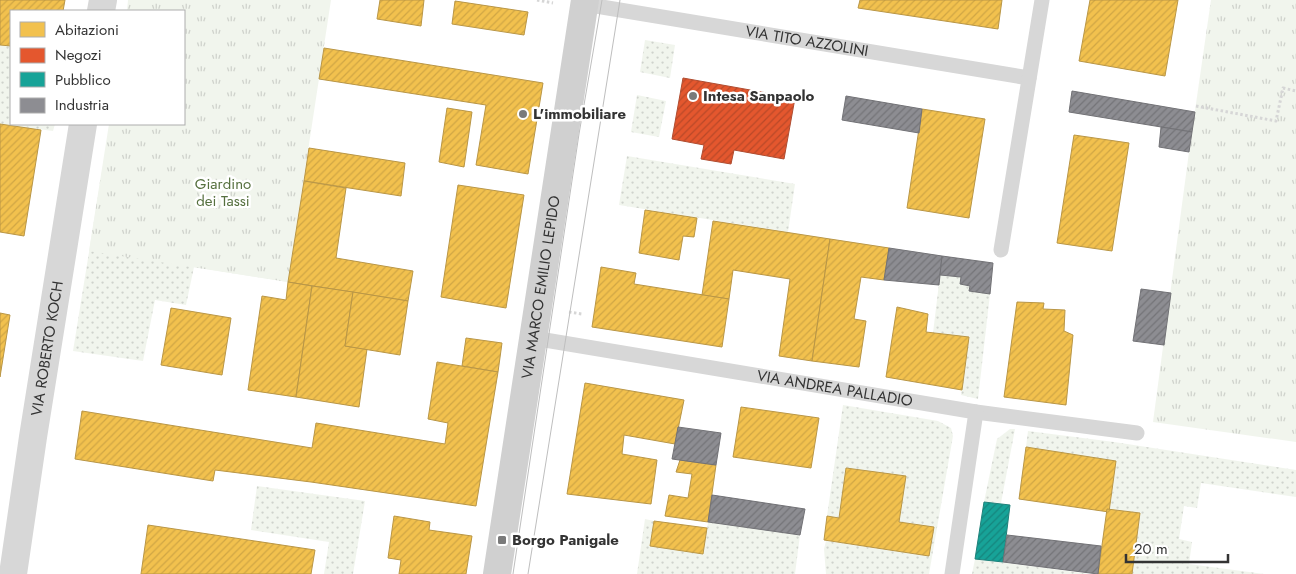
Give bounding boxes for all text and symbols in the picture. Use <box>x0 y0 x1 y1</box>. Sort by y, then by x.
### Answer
legend <box>10 10 185 125</box>
text: Abitazioni <box>55 19 119 41</box>
street label: VIA TITO AZZOLINI <box>744 20 870 62</box>
text: Negozi <box>55 44 102 66</box>
text: Pubblico <box>55 69 111 91</box>
place label: Intesa Sanpaolo <box>703 85 815 107</box>
marker: Intesa Sanpaolo <box>687 90 699 102</box>
text: Industria <box>55 94 109 116</box>
place label: L'immobiliare <box>533 103 626 125</box>
marker: L'immobiliare <box>517 108 529 120</box>
park label: Giardino dei Tassi <box>195 173 251 212</box>
street label: VIA MARCO EMILIO LEPIDO <box>516 194 566 380</box>
street label: VIA ROBERTO KOCH <box>25 279 69 418</box>
street label: VIA ANDREA PALLADIO <box>755 365 914 412</box>
place label: Borgo Panigale <box>512 529 619 551</box>
scale bar <box>1126 532 1228 564</box>
marker: Borgo Panigale <box>496 534 508 546</box>
text: 20 m <box>1134 538 1168 560</box>

